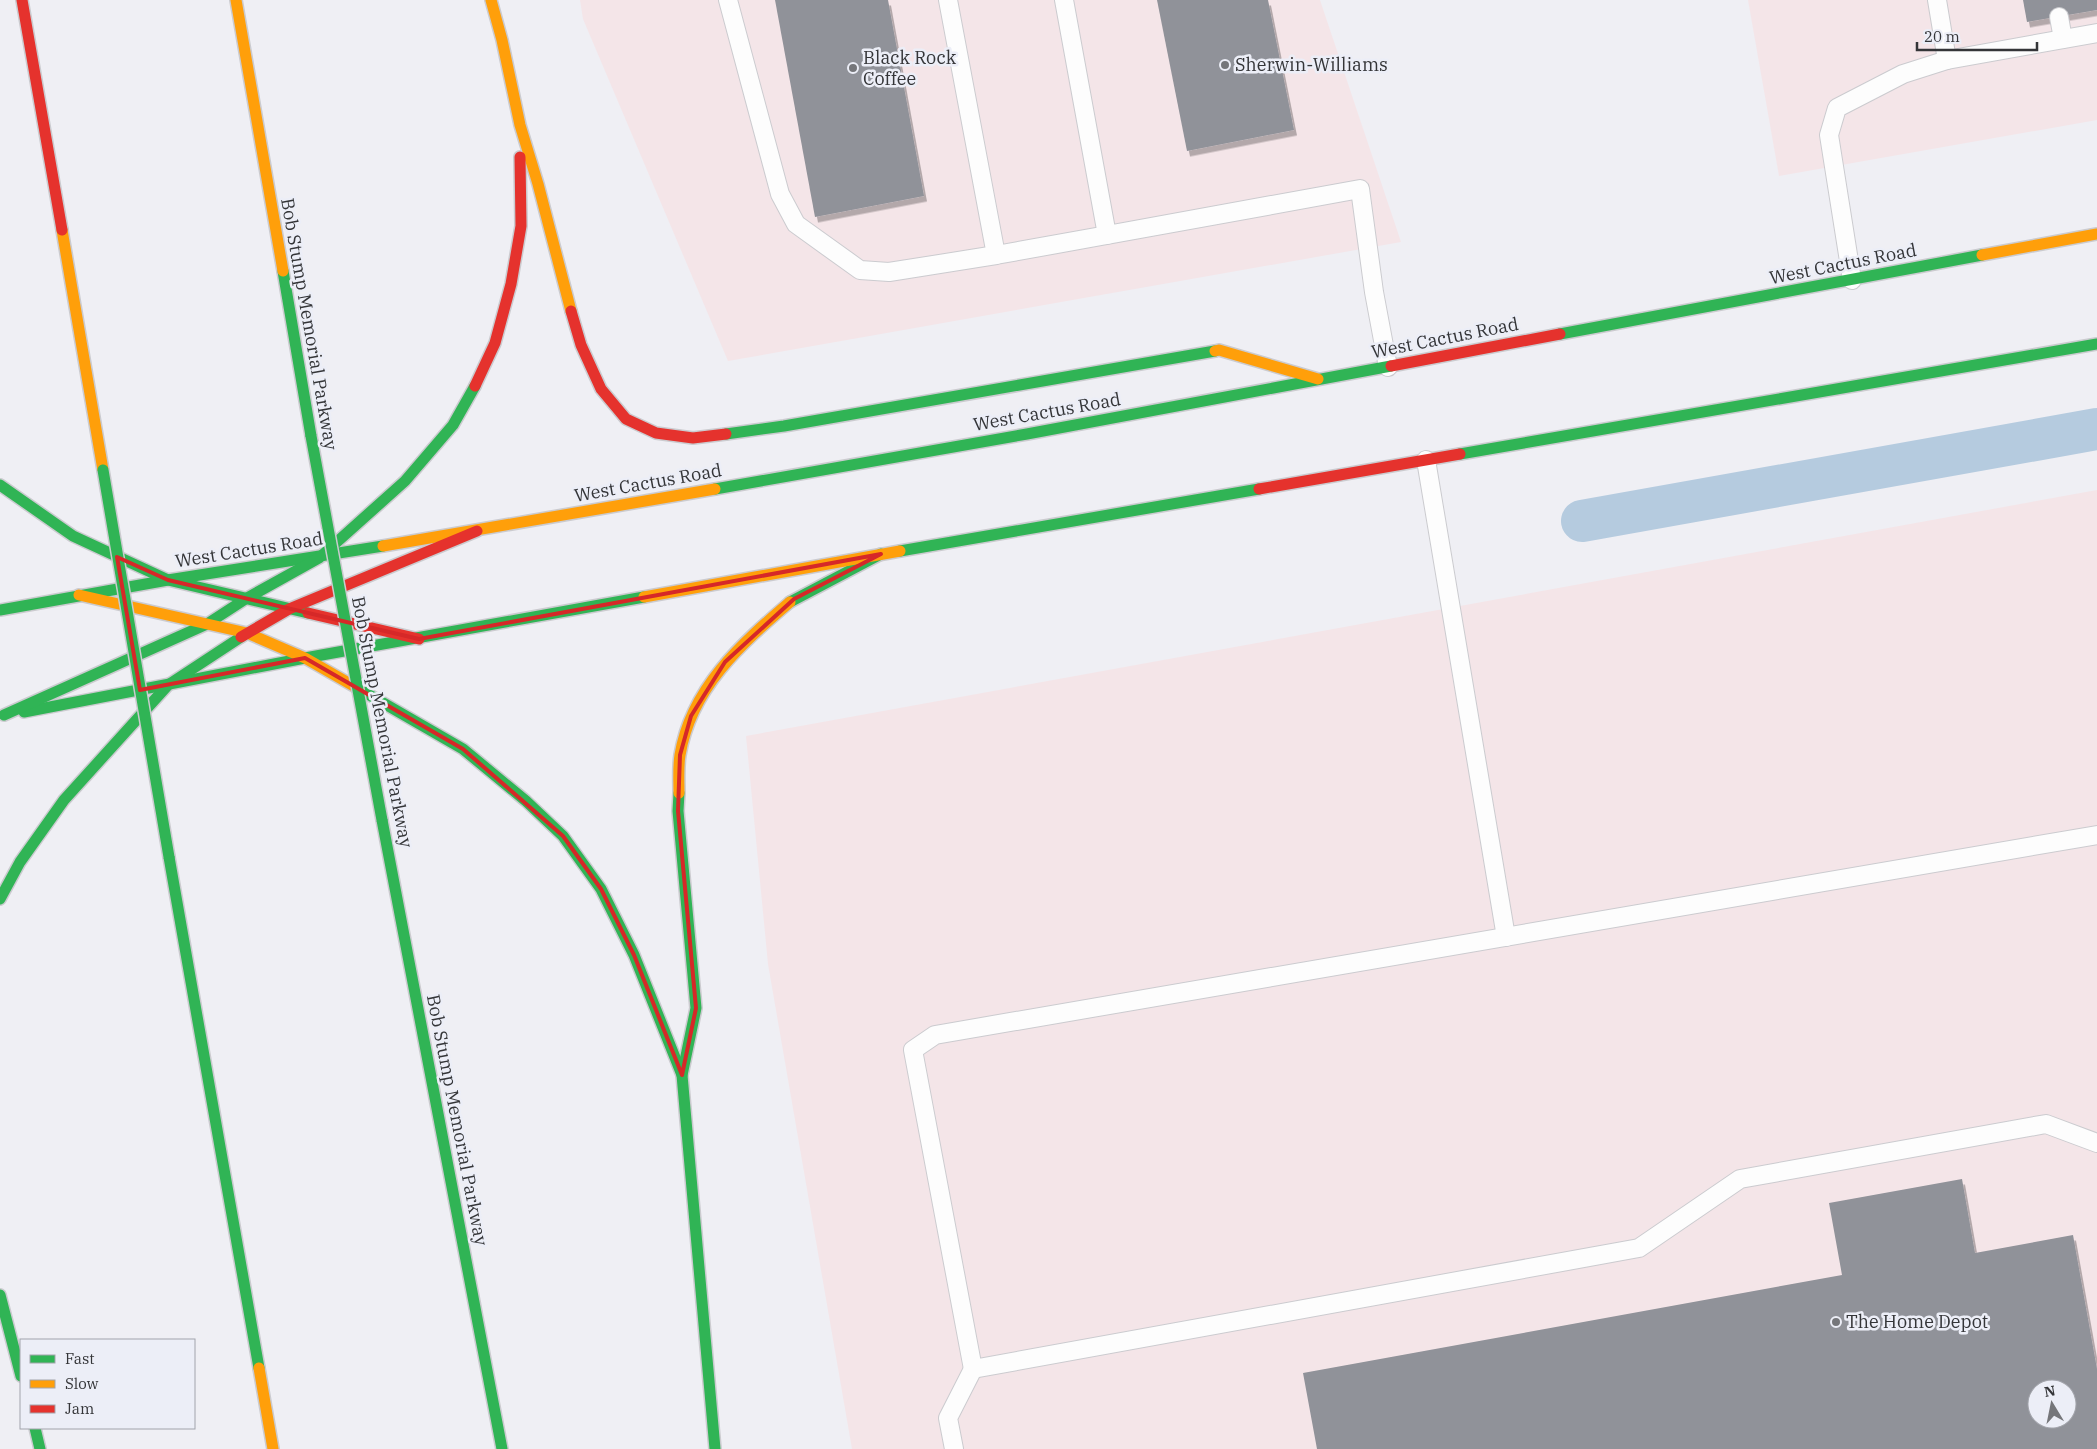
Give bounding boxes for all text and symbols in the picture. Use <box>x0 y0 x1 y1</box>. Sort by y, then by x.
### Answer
scale bar <box>1917 20 2037 52</box>
text: 20 m <box>1924 27 1960 46</box>
place label: Black Rock Coffee <box>863 46 957 90</box>
place label: Sherwin-Williams <box>1235 53 1388 76</box>
marker: Sherwin-Williams <box>1219 59 1231 71</box>
marker: Black Rock Coffee <box>847 62 859 74</box>
street label: Bob Stump Memorial Parkway <box>276 196 343 452</box>
street label: West Cactus Road <box>1767 238 1919 289</box>
street label: West Cactus Road <box>1369 312 1521 363</box>
street label: West Cactus Road <box>971 387 1123 436</box>
street label: West Cactus Road <box>572 458 724 507</box>
street label: West Cactus Road <box>173 526 325 573</box>
street label: Bob Stump Memorial Parkway <box>347 594 418 850</box>
street label: Bob Stump Memorial Parkway <box>422 992 493 1248</box>
place label: The Home Depot <box>1846 1310 1988 1333</box>
marker: The Home Depot <box>1830 1316 1842 1328</box>
legend <box>20 1339 195 1429</box>
text: Fast <box>65 1349 95 1368</box>
text: Slow <box>65 1374 99 1393</box>
north arrow <box>2027 1379 2077 1429</box>
text: N <box>2043 1381 2057 1401</box>
text: Jam <box>65 1399 94 1418</box>

